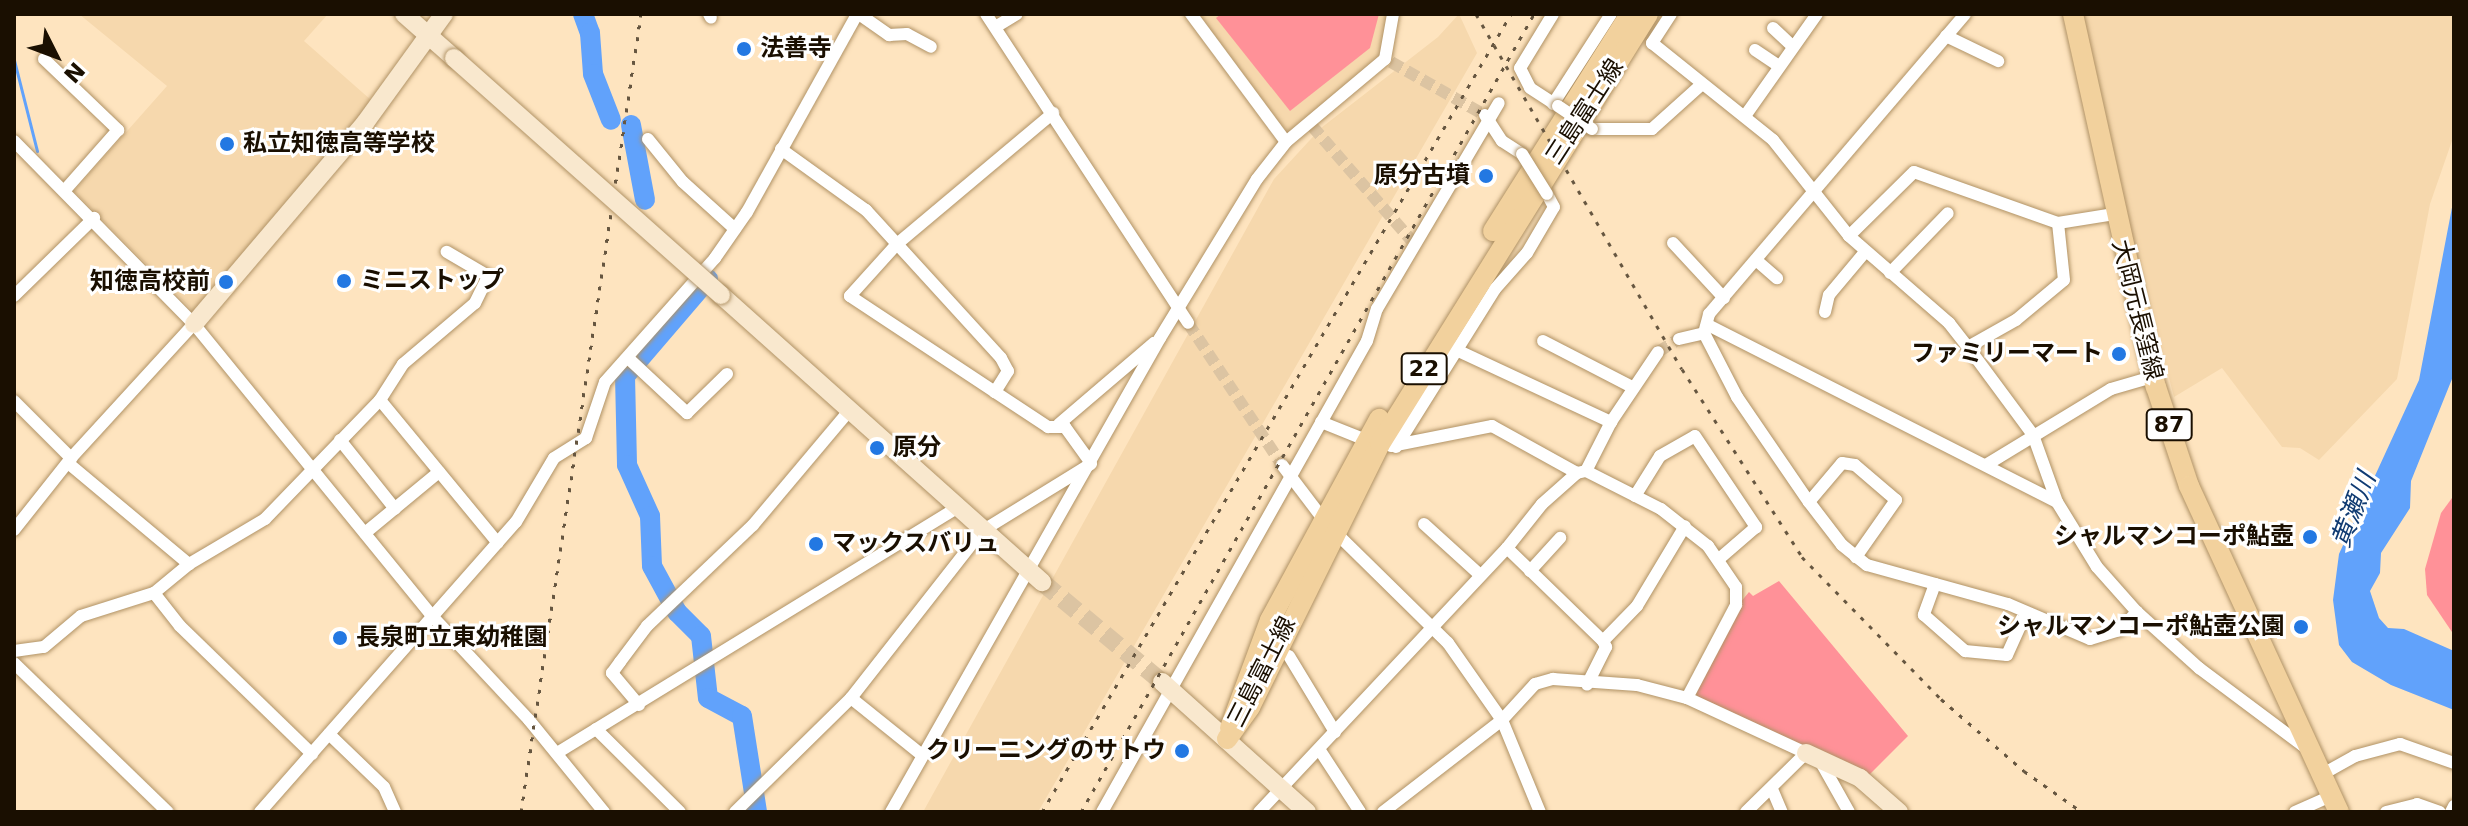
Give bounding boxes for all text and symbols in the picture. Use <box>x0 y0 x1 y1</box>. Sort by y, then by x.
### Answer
north arrow <box>16 16 96 96</box>
place label: 法善寺 <box>760 35 832 63</box>
marker: 法善寺 <box>735 40 753 58</box>
street label: 三島富士線 <box>1540 54 1630 170</box>
text: N <box>59 57 90 88</box>
place label: 私立知徳高等学校 <box>243 130 435 158</box>
marker: 私立知徳高等学校 <box>218 135 236 153</box>
place label: 原分古墳 <box>1374 162 1470 190</box>
marker: 原分古墳 <box>1477 167 1495 185</box>
street label: 大岡元長窪線 <box>2106 237 2168 383</box>
place label: ミニストップ <box>360 267 504 295</box>
place label: 知徳高校前 <box>90 268 210 296</box>
marker: ミニストップ <box>335 272 353 290</box>
marker: 知徳高校前 <box>217 273 235 291</box>
place label: ファミリーマート <box>1911 340 2103 368</box>
marker: ファミリーマート <box>2110 345 2128 363</box>
road number: 22 <box>1400 351 1448 387</box>
road number: 87 <box>2145 407 2193 443</box>
place label: 原分 <box>893 434 941 462</box>
marker: 原分 <box>868 439 886 457</box>
water label: 黄瀬川 <box>2325 468 2383 552</box>
place label: シャルマンコーポ鮎壺 <box>2054 523 2294 551</box>
marker: シャルマンコーポ鮎壺 <box>2301 528 2319 546</box>
place label: マックスバリュ <box>832 530 1000 558</box>
marker: マックスバリュ <box>807 535 825 553</box>
street label: 三島富士線 <box>1222 612 1302 732</box>
place label: シャルマンコーポ鮎壺公園 <box>1997 613 2285 641</box>
marker: シャルマンコーポ鮎壺公園 <box>2292 618 2310 636</box>
place label: 長泉町立東幼稚園 <box>356 624 548 652</box>
marker: 長泉町立東幼稚園 <box>331 629 349 647</box>
place label: クリーニングのサトウ <box>926 737 1166 765</box>
marker: クリーニングのサトウ <box>1173 742 1191 760</box>

